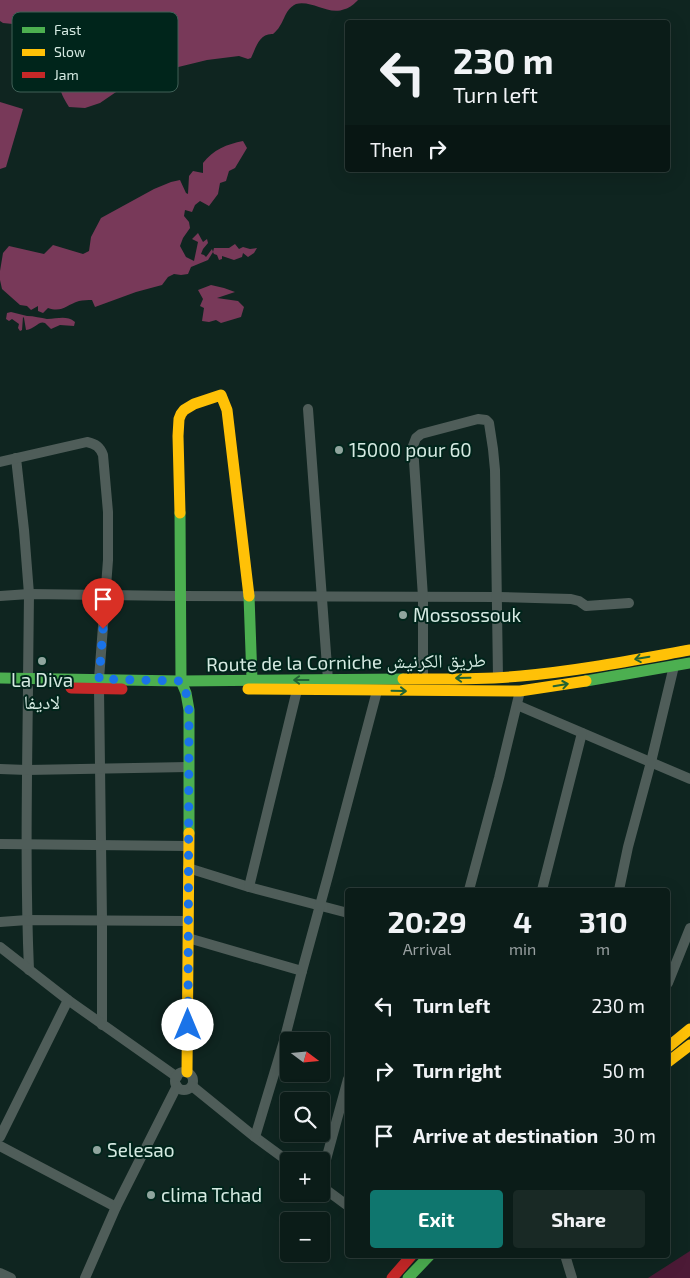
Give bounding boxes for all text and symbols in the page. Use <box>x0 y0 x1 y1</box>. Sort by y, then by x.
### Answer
legend <box>12 12 178 92</box>
text: Fast <box>54 21 81 38</box>
text: 230 m <box>453 39 554 81</box>
icon: left <box>370 40 435 105</box>
text: Slow <box>54 43 86 60</box>
text: Jam <box>54 66 79 83</box>
text: Turn left <box>453 81 538 107</box>
icon: right <box>423 135 451 163</box>
text: Then <box>370 138 413 161</box>
place label: 15000 pour 60 <box>349 438 472 461</box>
marker: 15000 pour 60 <box>333 444 345 456</box>
pin <box>82 578 124 629</box>
icon: arrive <box>89 585 117 613</box>
place label: Mossossouk <box>413 603 521 626</box>
marker: Mossossouk <box>397 609 409 621</box>
street label: Route de la Corniche طريق الكرنيش <box>206 648 486 676</box>
one-way arrow <box>634 654 650 663</box>
marker: La Diva لاديفا <box>36 655 48 667</box>
place label: La Diva لاديفا <box>11 668 73 713</box>
one-way arrow <box>456 673 472 683</box>
one-way arrow <box>293 675 309 684</box>
one-way arrow <box>552 680 568 690</box>
one-way arrow <box>390 686 406 696</box>
text: 20:29 <box>387 903 467 939</box>
text: 4 <box>513 903 532 939</box>
text: 310 <box>579 903 628 939</box>
text: Arrival <box>403 939 451 958</box>
text: min <box>509 939 536 958</box>
text: m <box>596 939 610 958</box>
icon: left <box>370 992 398 1020</box>
text: Turn left <box>413 994 490 1017</box>
text: 230 m <box>591 994 645 1017</box>
position arrow <box>161 998 213 1050</box>
north arrow <box>280 1032 330 1082</box>
map controls <box>280 1032 330 1262</box>
icon: right <box>370 1057 398 1085</box>
text: Turn right <box>413 1059 501 1082</box>
text: 50 m <box>602 1059 645 1082</box>
button: search <box>280 1092 330 1142</box>
icon: arrive <box>370 1122 398 1150</box>
text: Arrive at destination <box>413 1124 598 1147</box>
text: 30 m <box>613 1124 656 1147</box>
place label: Selesao <box>107 1138 175 1161</box>
marker: Selesao <box>91 1144 103 1156</box>
button: + <box>280 1152 330 1202</box>
place label: clima Tchad <box>161 1183 262 1206</box>
marker: clima Tchad <box>145 1189 157 1201</box>
button: Exit <box>370 1190 503 1248</box>
button: Share <box>513 1190 645 1248</box>
button: − <box>280 1212 330 1262</box>

